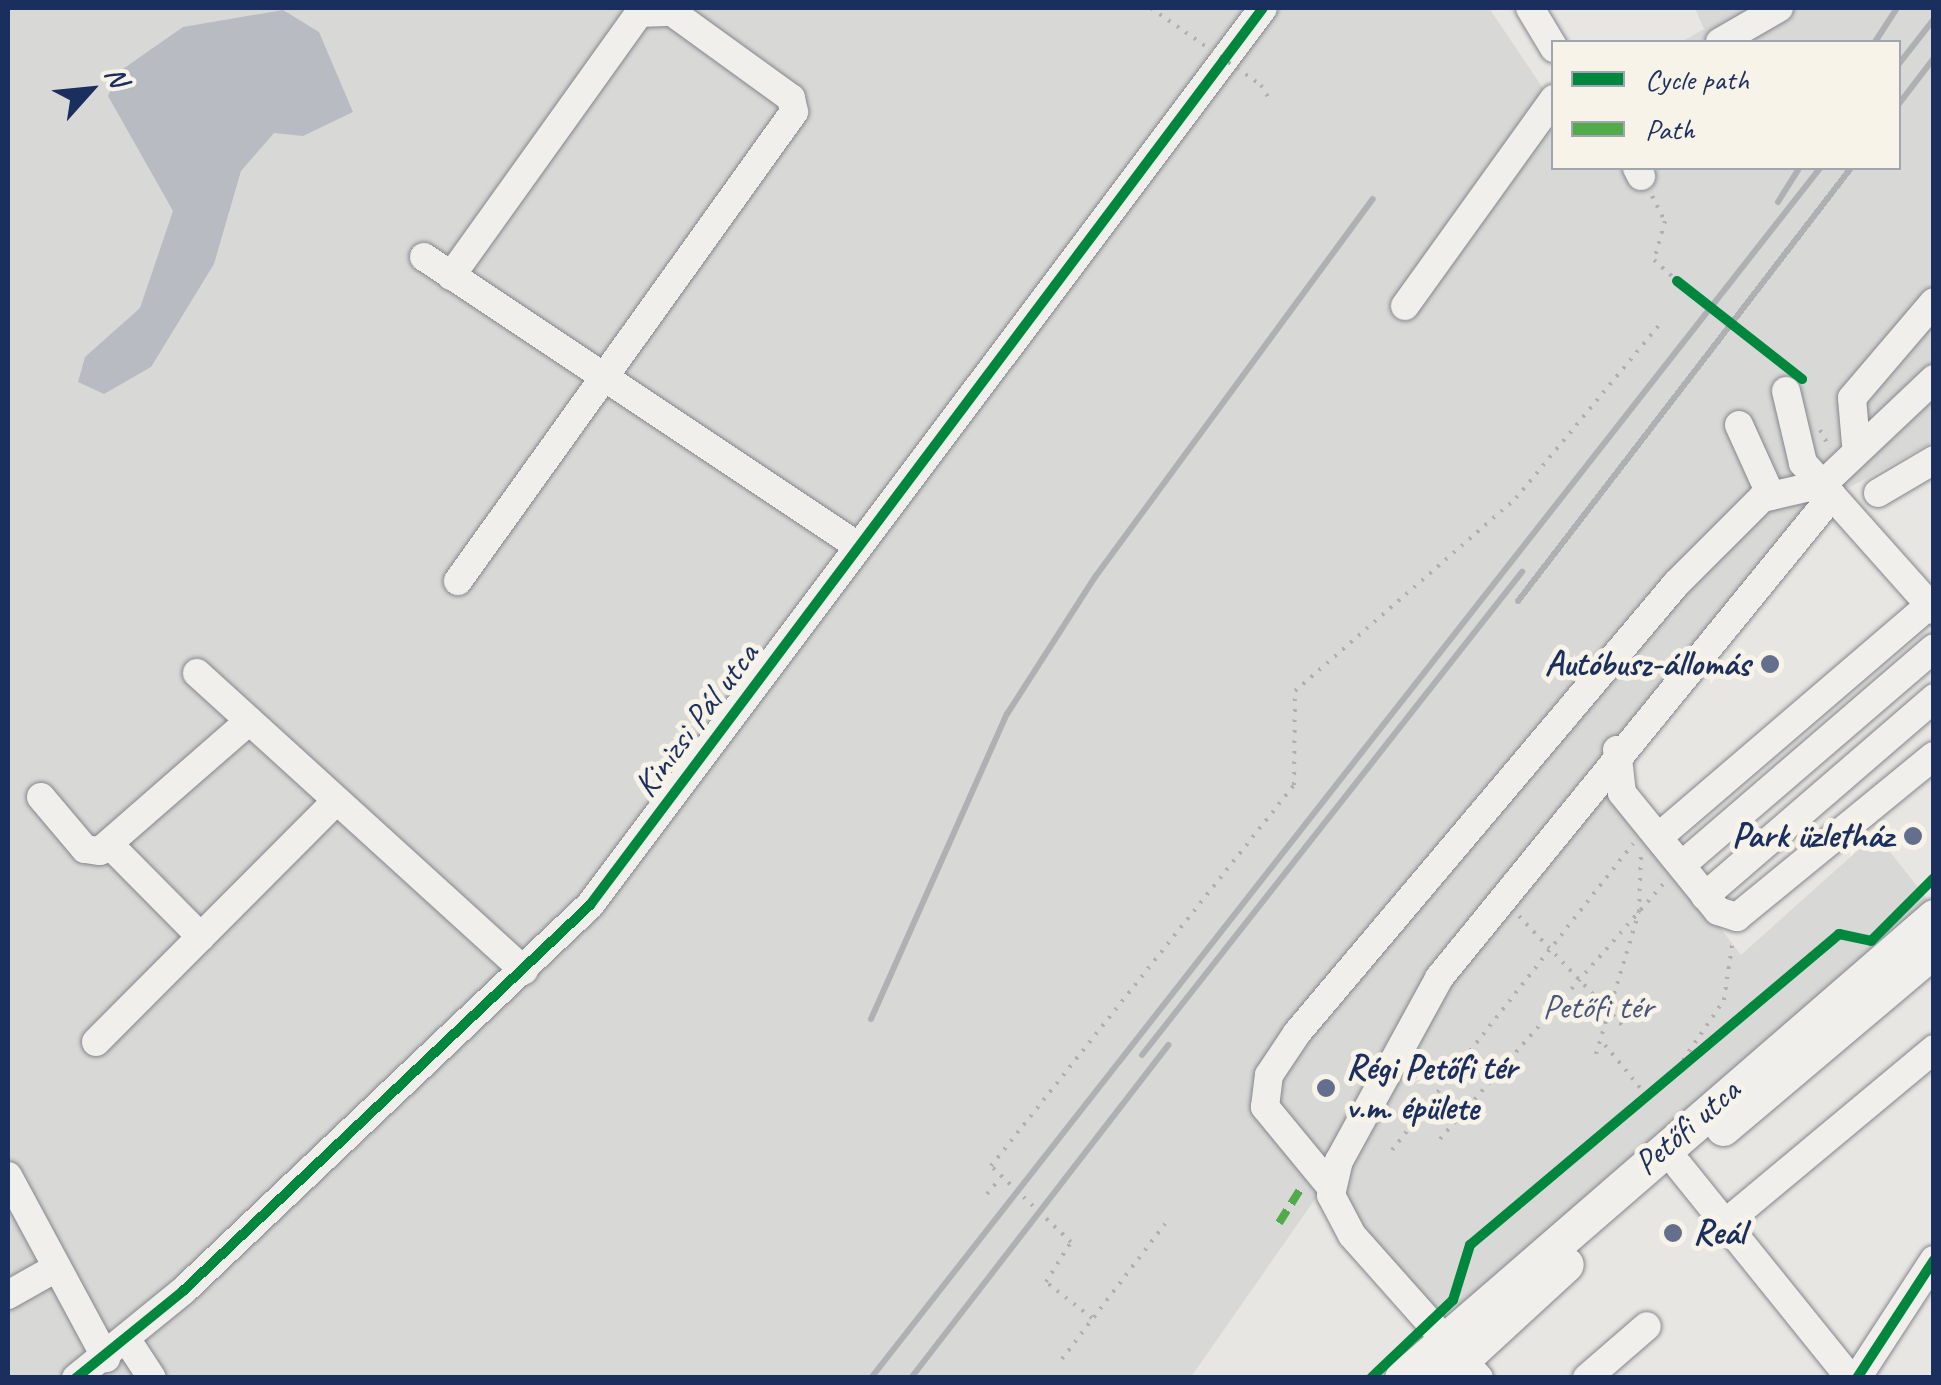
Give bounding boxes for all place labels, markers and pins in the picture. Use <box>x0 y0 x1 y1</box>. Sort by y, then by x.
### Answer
place label: Autóbusz-állomás <box>1545 643 1750 685</box>
marker: Autóbusz-állomás <box>1759 653 1781 675</box>
place label: Park üzletház <box>1732 815 1893 857</box>
marker: Park üzletház <box>1902 825 1924 847</box>
place label: Régi Petőfi tér v.m. épülete <box>1346 1047 1516 1129</box>
marker: Régi Petőfi tér v.m. épülete <box>1315 1077 1337 1099</box>
place label: Reál <box>1693 1212 1745 1254</box>
marker: Reál <box>1662 1222 1684 1244</box>

